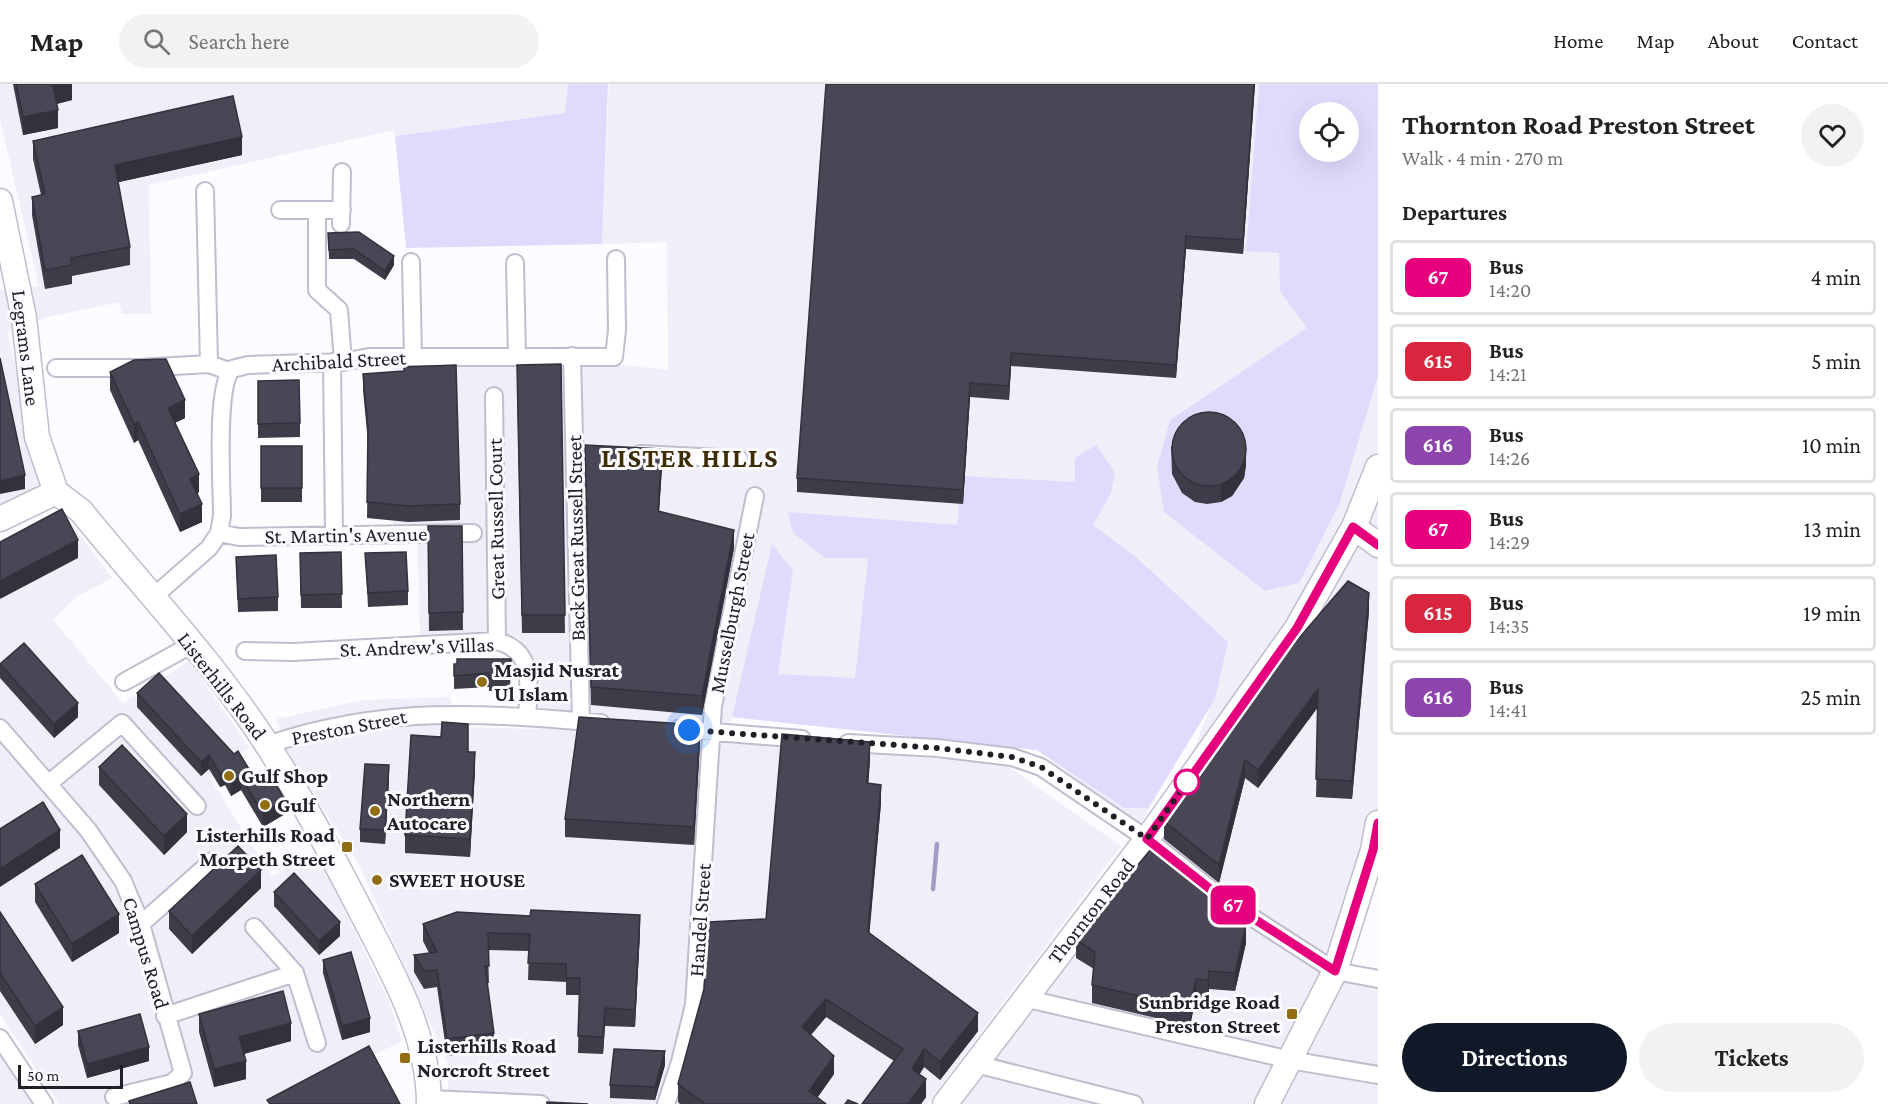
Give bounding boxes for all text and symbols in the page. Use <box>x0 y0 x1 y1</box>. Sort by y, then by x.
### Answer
search box <box>119 14 539 68</box>
icon: search <box>140 25 173 58</box>
text: Map <box>30 26 83 57</box>
text: Search here <box>188 29 289 54</box>
text: Home <box>1553 29 1603 53</box>
text: Map <box>1636 29 1675 53</box>
text: About <box>1708 29 1759 53</box>
text: Contact <box>1792 29 1858 53</box>
map controls <box>1299 102 1359 162</box>
button: locate <box>1299 102 1359 162</box>
button: heart <box>1801 104 1864 167</box>
text: Thornton Road Preston Street <box>1402 109 1755 140</box>
text: Walk · 4 min · 270 m <box>1402 147 1563 169</box>
text: Departures <box>1402 200 1507 225</box>
text: Bus <box>1489 254 1523 279</box>
text: 67 <box>1428 265 1448 289</box>
text: 4 min <box>1810 265 1861 290</box>
text: 14:20 <box>1489 279 1531 301</box>
street label: Legrams Lane <box>7 289 45 407</box>
text: Bus <box>1489 338 1523 363</box>
street label: Archibald Street <box>271 345 408 377</box>
text: 615 <box>1423 349 1453 373</box>
text: 5 min <box>1811 349 1861 374</box>
text: 14:21 <box>1489 363 1527 385</box>
text: Bus <box>1489 422 1523 447</box>
text: 616 <box>1423 433 1453 457</box>
text: 10 min <box>1802 433 1861 458</box>
street label: Back Great Russell Street <box>562 434 590 641</box>
street label: Great Russell Court <box>483 437 509 600</box>
district label: LISTER HILLS <box>601 443 779 473</box>
text: 14:26 <box>1489 447 1530 469</box>
text: Bus <box>1489 506 1523 531</box>
text: 67 <box>1428 517 1448 541</box>
text: 13 min <box>1804 517 1861 542</box>
street label: St. Martin's Avenue <box>264 522 428 548</box>
street label: Musselburgh Street <box>705 529 760 695</box>
text: 14:29 <box>1489 531 1530 553</box>
text: Bus <box>1489 590 1523 615</box>
text: 615 <box>1423 601 1453 625</box>
text: 19 min <box>1803 601 1861 626</box>
text: 14:35 <box>1489 615 1529 637</box>
street label: Listerhills Road <box>172 627 272 745</box>
street label: St. Andrew's Villas <box>339 632 495 662</box>
place label: Masjid Nusrat Ul Islam <box>494 658 619 706</box>
text: Bus <box>1489 674 1523 699</box>
marker: Masjid Nusrat Ul Islam <box>475 675 489 689</box>
text: 616 <box>1423 685 1453 709</box>
text: 25 min <box>1801 685 1861 710</box>
text: 14:41 <box>1489 699 1527 721</box>
street label: Preston Street <box>289 704 410 750</box>
your location <box>674 715 704 745</box>
place label: Gulf Shop <box>241 764 328 788</box>
marker: Gulf Shop <box>222 769 236 783</box>
unlabelled marker <box>1174 769 1200 795</box>
place label: Northern Autocare <box>386 787 470 835</box>
place label: Gulf <box>277 793 317 817</box>
marker: Gulf <box>258 798 272 812</box>
marker: Northern Autocare <box>368 804 382 818</box>
place label: Listerhills Road Morpeth Street <box>196 823 336 871</box>
marker: Listerhills Road Morpeth Street <box>340 840 354 854</box>
street label: Thornton Road <box>1042 854 1140 968</box>
street label: Handel Street <box>684 861 716 978</box>
place label: SWEET HOUSE <box>389 868 525 892</box>
marker: SWEET HOUSE <box>370 873 384 887</box>
line badge: 67 <box>1206 886 1260 924</box>
text: 67 <box>1223 893 1243 917</box>
street label: Campus Road <box>118 894 174 1012</box>
place label: Sunbridge Road Preston Street <box>1139 990 1281 1038</box>
marker: Sunbridge Road Preston Street <box>1285 1007 1299 1021</box>
button: Directions <box>1402 1023 1627 1092</box>
button: Tickets <box>1639 1023 1864 1092</box>
place label: Listerhills Road Norcroft Street <box>417 1034 557 1082</box>
marker: Listerhills Road Norcroft Street <box>398 1051 412 1065</box>
scale bar <box>18 1062 123 1090</box>
text: 50 m <box>27 1067 59 1084</box>

